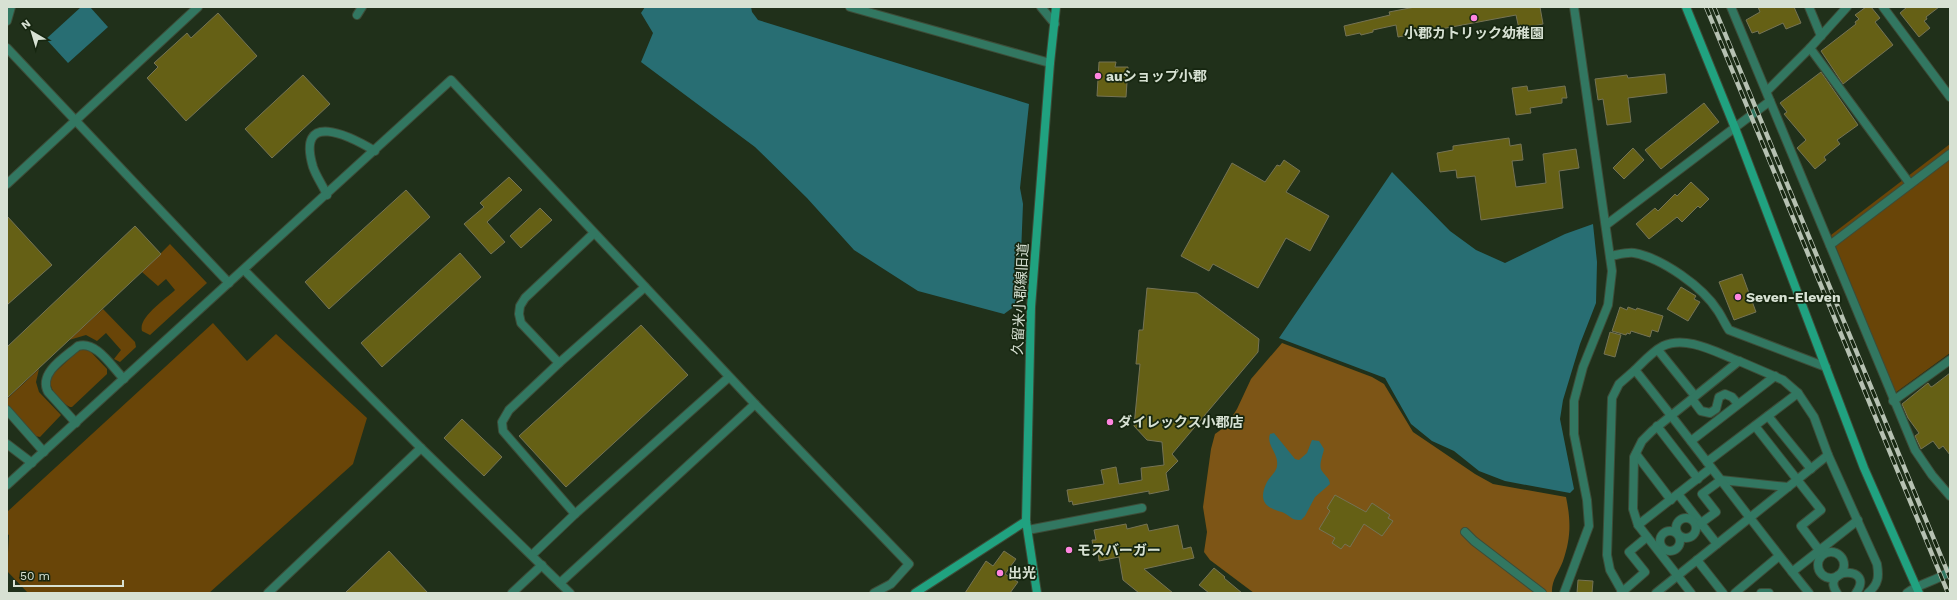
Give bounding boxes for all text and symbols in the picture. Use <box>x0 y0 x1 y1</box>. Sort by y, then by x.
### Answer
north arrow <box>12 12 52 52</box>
marker: 小郡カトリック幼稚園 <box>1469 13 1479 23</box>
text: N <box>19 17 33 32</box>
place label: 小郡カトリック幼稚園 <box>1404 25 1544 41</box>
place label: auショップ小郡 <box>1106 68 1207 84</box>
marker: auショップ小郡 <box>1093 71 1103 81</box>
street label: 久留米小郡線旧道 <box>1009 243 1031 355</box>
place label: Seven-Eleven <box>1746 289 1841 305</box>
marker: Seven-Eleven <box>1733 292 1743 302</box>
place label: ダイレックス小郡店 <box>1118 414 1244 430</box>
marker: ダイレックス小郡店 <box>1105 417 1115 427</box>
place label: モスバーガー <box>1077 542 1161 558</box>
marker: モスバーガー <box>1064 545 1074 555</box>
scale bar <box>14 562 123 588</box>
place label: 出光 <box>1008 565 1036 581</box>
marker: 出光 <box>995 568 1005 578</box>
text: 50 m <box>20 569 50 583</box>

